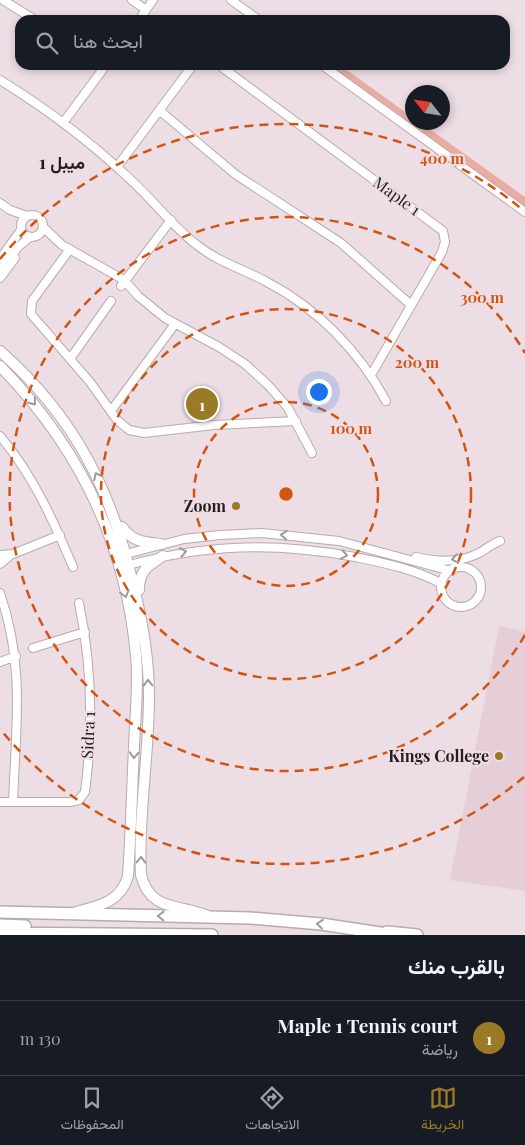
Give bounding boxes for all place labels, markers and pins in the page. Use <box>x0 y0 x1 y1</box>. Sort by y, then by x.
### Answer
pin: 1 <box>186 385 218 423</box>
centre of rings <box>277 485 295 503</box>
place label: Zoom <box>184 495 227 516</box>
marker: Zoom <box>230 500 242 512</box>
place label: Kings College <box>388 745 489 766</box>
marker: Kings College <box>493 750 505 762</box>

